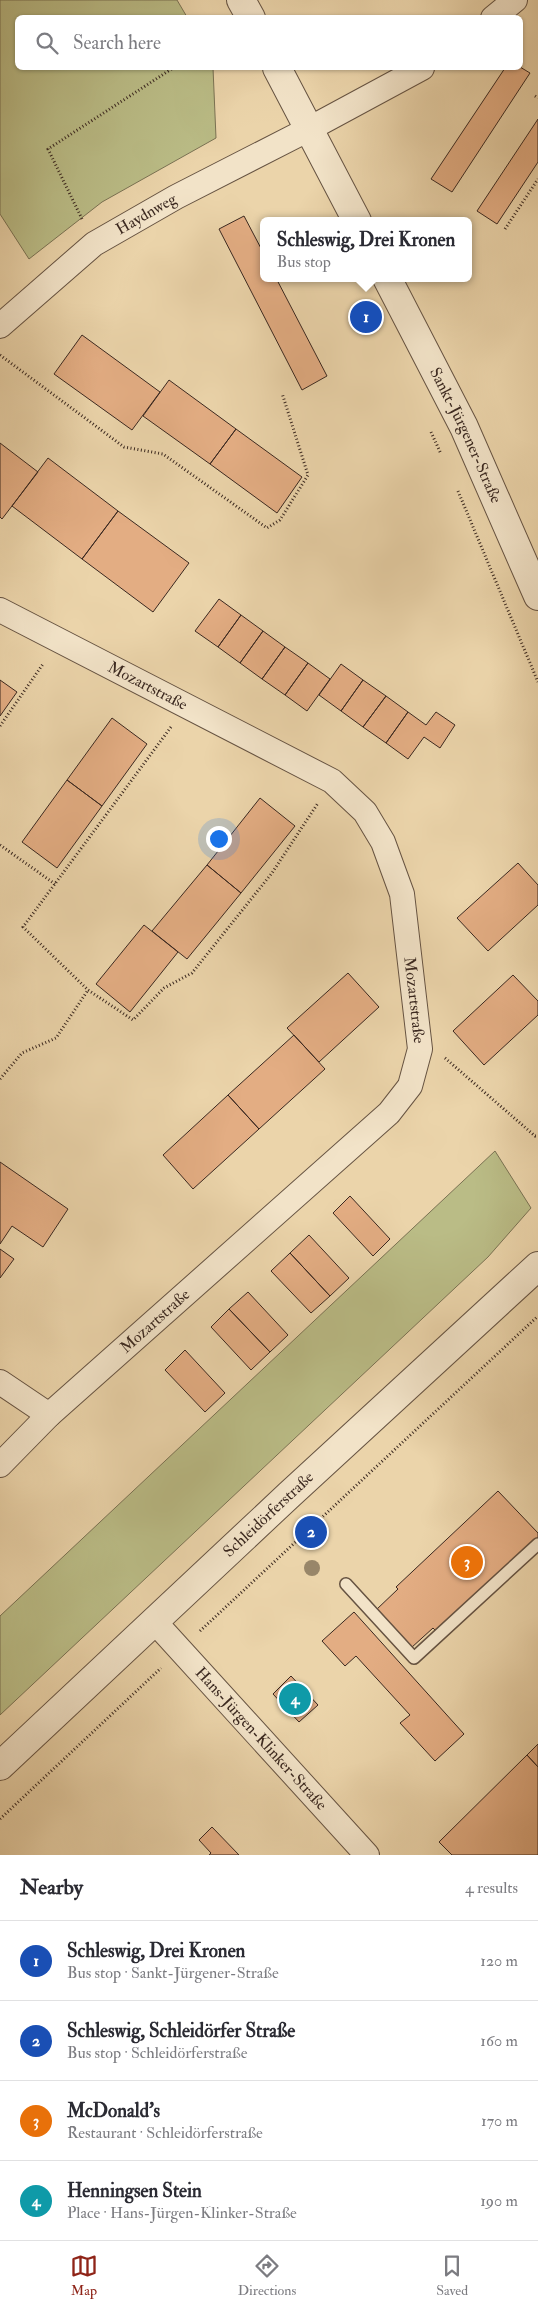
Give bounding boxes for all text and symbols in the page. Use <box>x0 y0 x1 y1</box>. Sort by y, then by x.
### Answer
search box <box>15 15 523 70</box>
icon: search <box>33 29 61 57</box>
text: Search here <box>73 31 161 55</box>
street label: Haydnweg <box>112 188 181 239</box>
popup <box>260 217 472 282</box>
text: Schleswig, Drei Kronen <box>277 228 455 252</box>
text: Bus stop <box>277 252 331 272</box>
pin: 1 <box>350 298 382 336</box>
street label: Sankt-Jürgener-Straße <box>425 364 506 507</box>
street label: Mozartstraße <box>104 657 191 715</box>
your location <box>206 826 232 852</box>
street label: Mozartstraße <box>399 956 429 1045</box>
street label: Mozartstraße <box>116 1284 194 1357</box>
street label: Schleidörferstraße <box>219 1467 318 1561</box>
pin: 2 <box>295 1513 327 1551</box>
pin: 3 <box>451 1543 483 1581</box>
street label: Hans-Jürgen-Klinker-Straße <box>191 1663 331 1815</box>
pin: 4 <box>279 1680 311 1718</box>
text: Nearby <box>20 1874 83 1901</box>
text: 4 results <box>465 1878 518 1898</box>
text: Schleswig, Drei Kronen <box>67 1939 245 1963</box>
text: 1 <box>33 1951 39 1971</box>
text: 120 m <box>480 1951 518 1971</box>
text: Bus stop · Sankt-Jürgener-Straße <box>67 1963 279 1983</box>
text: Schleswig, Schleidörfer Straße <box>67 2019 295 2043</box>
text: 2 <box>32 2031 40 2051</box>
text: 160 m <box>480 2031 518 2051</box>
text: Bus stop · Schleidörferstraße <box>67 2043 247 2063</box>
text: McDonald's <box>67 2099 160 2123</box>
text: 3 <box>33 2111 39 2131</box>
text: 170 m <box>481 2111 518 2131</box>
text: Restaurant · Schleidörferstraße <box>67 2123 263 2143</box>
text: Henningsen Stein <box>67 2179 202 2203</box>
text: 4 <box>32 2191 40 2211</box>
text: 190 m <box>480 2191 518 2211</box>
text: Place · Hans-Jürgen-Klinker-Straße <box>67 2203 297 2223</box>
tab: Map <box>70 2252 98 2299</box>
tab: Directions <box>238 2252 296 2299</box>
tab: Saved <box>436 2252 468 2299</box>

